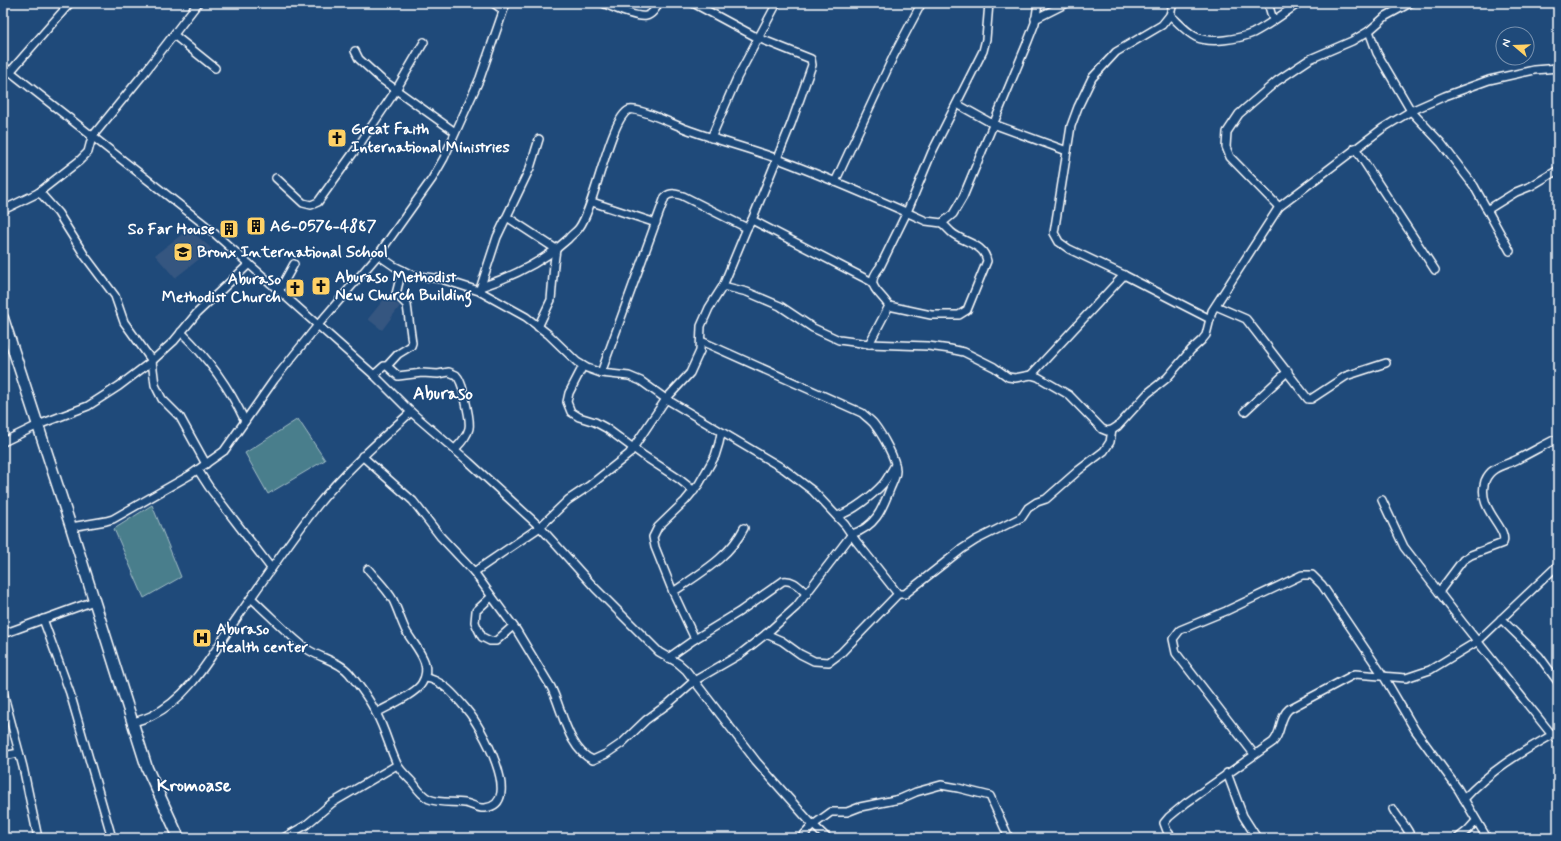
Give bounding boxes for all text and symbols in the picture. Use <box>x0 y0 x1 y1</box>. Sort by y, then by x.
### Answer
north arrow <box>1495 26 1535 66</box>
text: N <box>1499 37 1514 49</box>
place label: Great Faith International Ministries <box>351 119 510 158</box>
church icon: Great Faith International Ministries <box>326 127 348 149</box>
building icon: AG-0576-4887 <box>245 215 267 237</box>
place label: AG-0576-4887 <box>270 216 377 237</box>
building icon: So Far House <box>218 218 240 240</box>
place label: So Far House <box>128 219 215 240</box>
school or university icon: Bronx International School <box>172 241 194 263</box>
place label: Bronx International School <box>197 242 388 263</box>
place label: Aburaso Methodist New Church Building <box>335 267 472 308</box>
place label: Aburaso Methodist Church <box>162 269 281 308</box>
church icon: Aburaso Methodist New Church Building <box>310 275 332 297</box>
church icon: Aburaso Methodist Church <box>284 277 306 299</box>
district label: Aburaso <box>413 382 473 406</box>
place label: Aburaso Health center <box>216 619 309 658</box>
hospital icon: Aburaso Health center <box>191 627 213 649</box>
district label: Kromoase <box>157 774 232 798</box>

